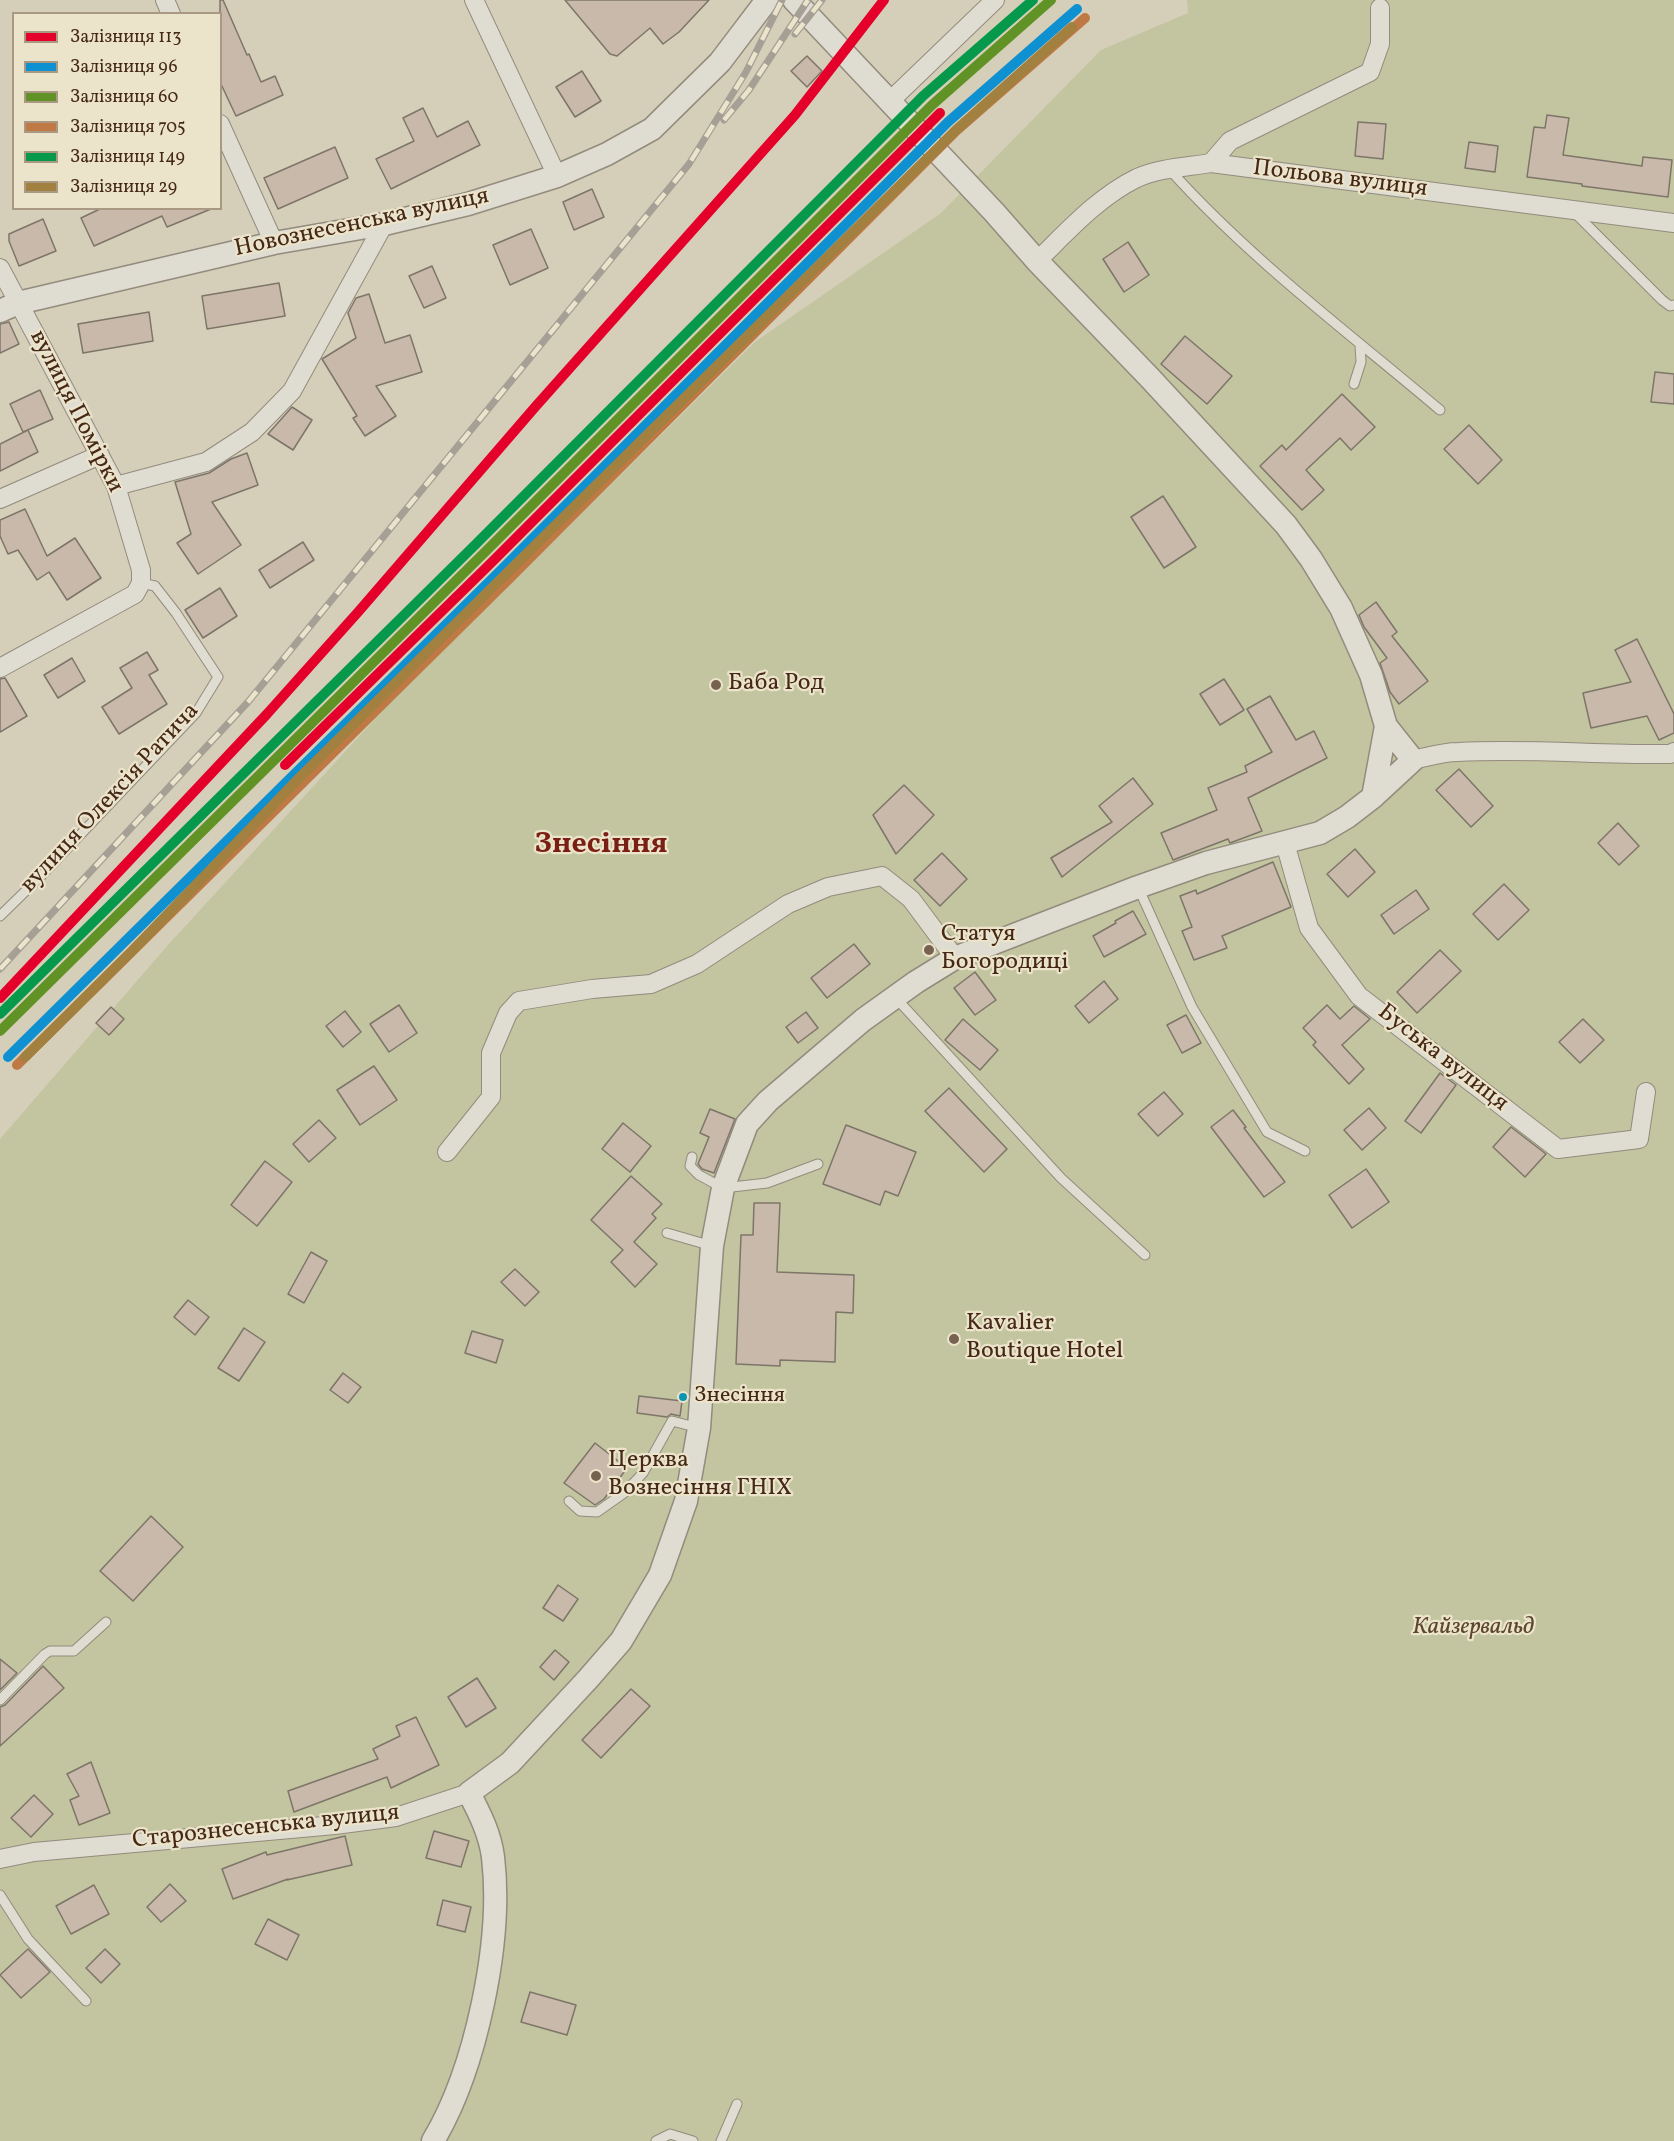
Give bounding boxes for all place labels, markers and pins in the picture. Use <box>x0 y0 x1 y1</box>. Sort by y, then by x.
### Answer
place label: Баба Род <box>728 671 824 699</box>
marker: Баба Род <box>709 678 723 692</box>
place label: Статуя Богородиці <box>941 922 1068 978</box>
marker: Статуя Богородиці <box>922 943 936 957</box>
place label: Kavalier Boutique Hotel <box>966 1311 1123 1367</box>
marker: Kavalier Boutique Hotel <box>947 1332 961 1346</box>
place label: Знесіння <box>694 1384 785 1410</box>
marker: Знесіння <box>677 1391 689 1403</box>
place label: Церква Вознесіння ГНІХ <box>608 1448 792 1504</box>
marker: Церква Вознесіння ГНІХ <box>589 1469 603 1483</box>

